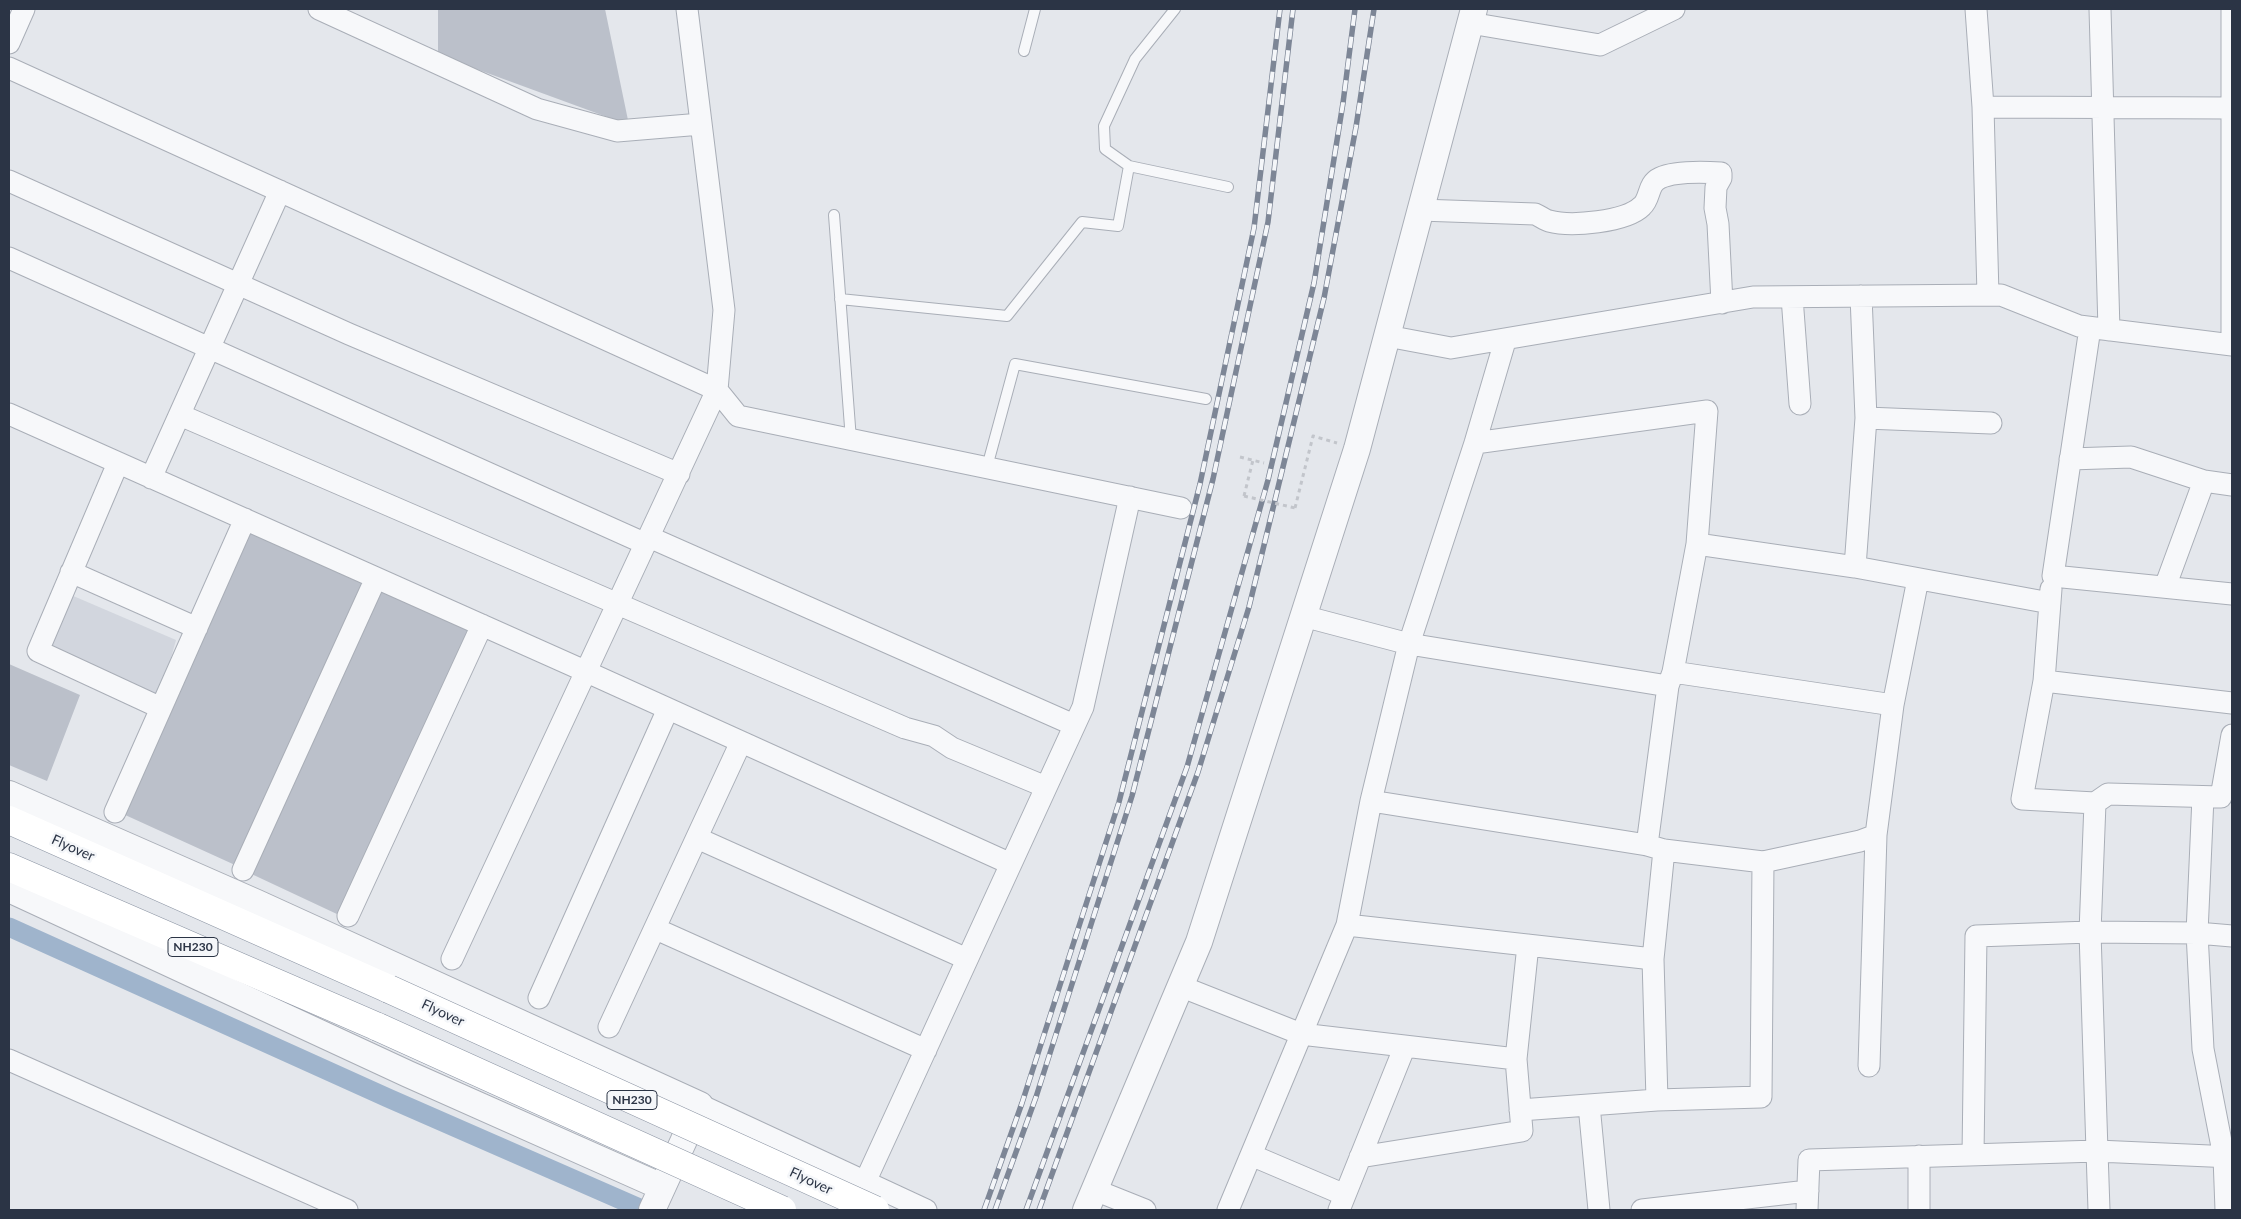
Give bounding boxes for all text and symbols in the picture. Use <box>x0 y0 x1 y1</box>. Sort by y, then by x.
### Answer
street label: Flyover <box>49 831 97 865</box>
road number: NH230 <box>168 938 218 956</box>
street label: Flyover <box>419 996 467 1030</box>
road number: NH230 <box>607 1090 657 1110</box>
street label: Flyover <box>787 1164 835 1198</box>

